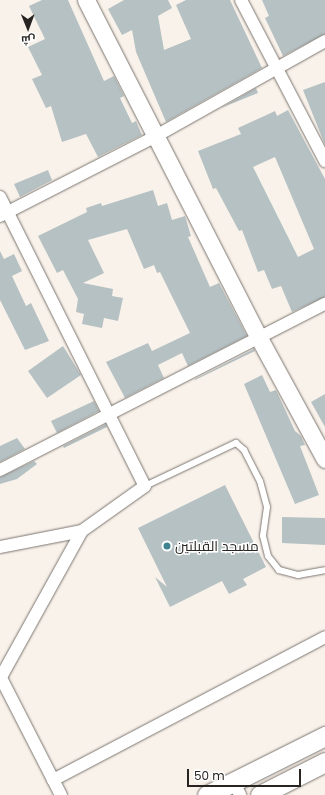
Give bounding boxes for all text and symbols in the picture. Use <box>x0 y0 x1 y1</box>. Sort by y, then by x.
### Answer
north arrow <box>8 8 48 48</box>
text: ش <box>21 32 35 48</box>
place label: مسجد القبلتين <box>175 538 259 554</box>
marker: مسجد القبلتين <box>162 541 172 551</box>
scale bar <box>189 761 303 787</box>
text: 50 m <box>194 767 225 784</box>

